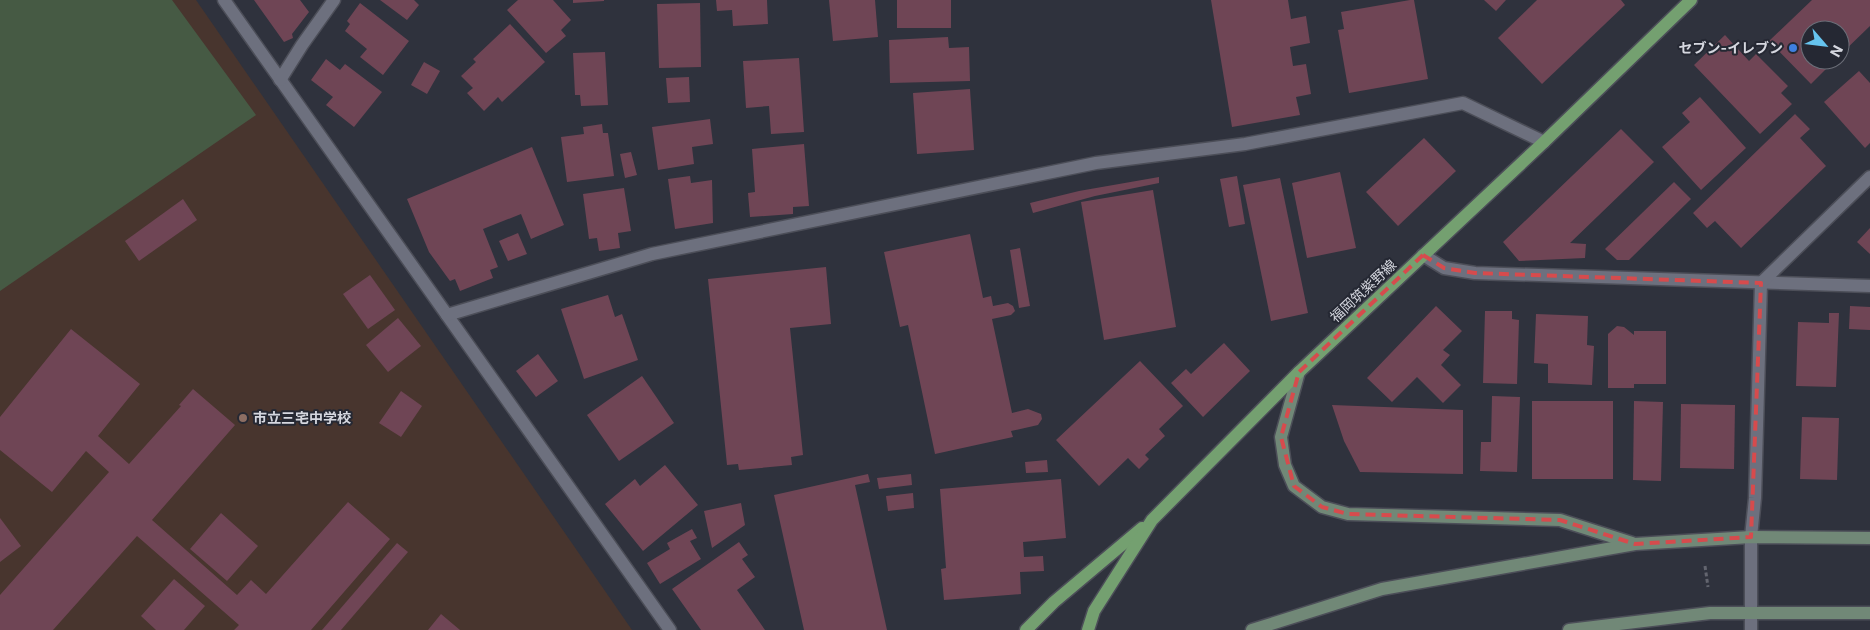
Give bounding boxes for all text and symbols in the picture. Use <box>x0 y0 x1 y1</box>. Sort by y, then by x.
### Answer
north arrow <box>1800 20 1850 70</box>
place label: セブン-イレブン <box>1678 39 1783 56</box>
marker: セブン-イレブン <box>1787 42 1799 54</box>
text: N <box>1827 43 1847 60</box>
street label: 福岡筑紫野線 <box>1326 256 1399 325</box>
place label: 市立三宅中学校 <box>253 409 351 426</box>
marker: 市立三宅中学校 <box>237 412 249 424</box>

